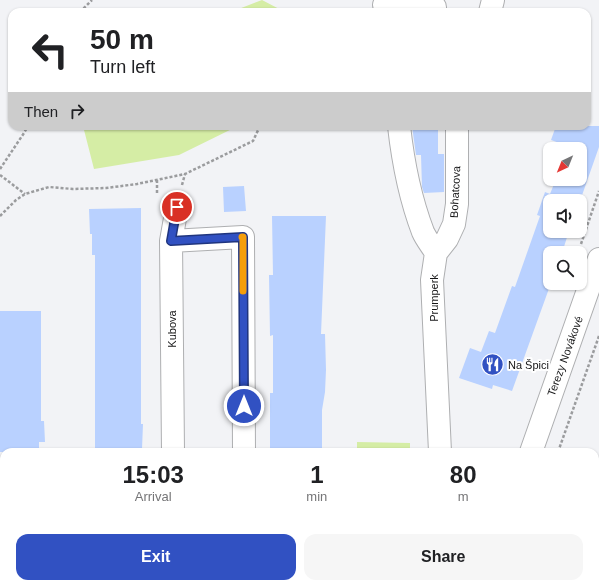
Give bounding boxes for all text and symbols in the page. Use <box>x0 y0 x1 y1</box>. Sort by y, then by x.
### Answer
icon: left <box>24 24 76 76</box>
text: 50 m <box>90 24 154 55</box>
text: Turn left <box>90 57 155 77</box>
icon: right <box>66 100 88 122</box>
text: Then <box>24 103 58 120</box>
north arrow <box>543 142 587 186</box>
map controls <box>543 142 587 290</box>
street label: Bohatcova <box>448 165 462 218</box>
pin <box>160 190 194 224</box>
button: sound <box>543 194 587 238</box>
icon: arrive <box>166 196 188 218</box>
button: search <box>543 246 587 290</box>
street label: Prumperk <box>428 274 440 322</box>
street label: Kubova <box>166 309 178 348</box>
street label: Terezy Novákové <box>545 314 585 398</box>
restaurant icon: Na Špici <box>480 352 506 378</box>
place label: Na Špici <box>508 359 549 371</box>
position arrow <box>223 385 265 427</box>
text: 15:03 <box>122 461 184 488</box>
text: 1 <box>310 461 324 488</box>
text: 80 <box>450 461 477 488</box>
text: Arrival <box>135 489 172 504</box>
text: min <box>306 489 327 504</box>
text: m <box>458 489 469 504</box>
button: Exit <box>16 534 296 580</box>
button: Share <box>304 534 583 580</box>

